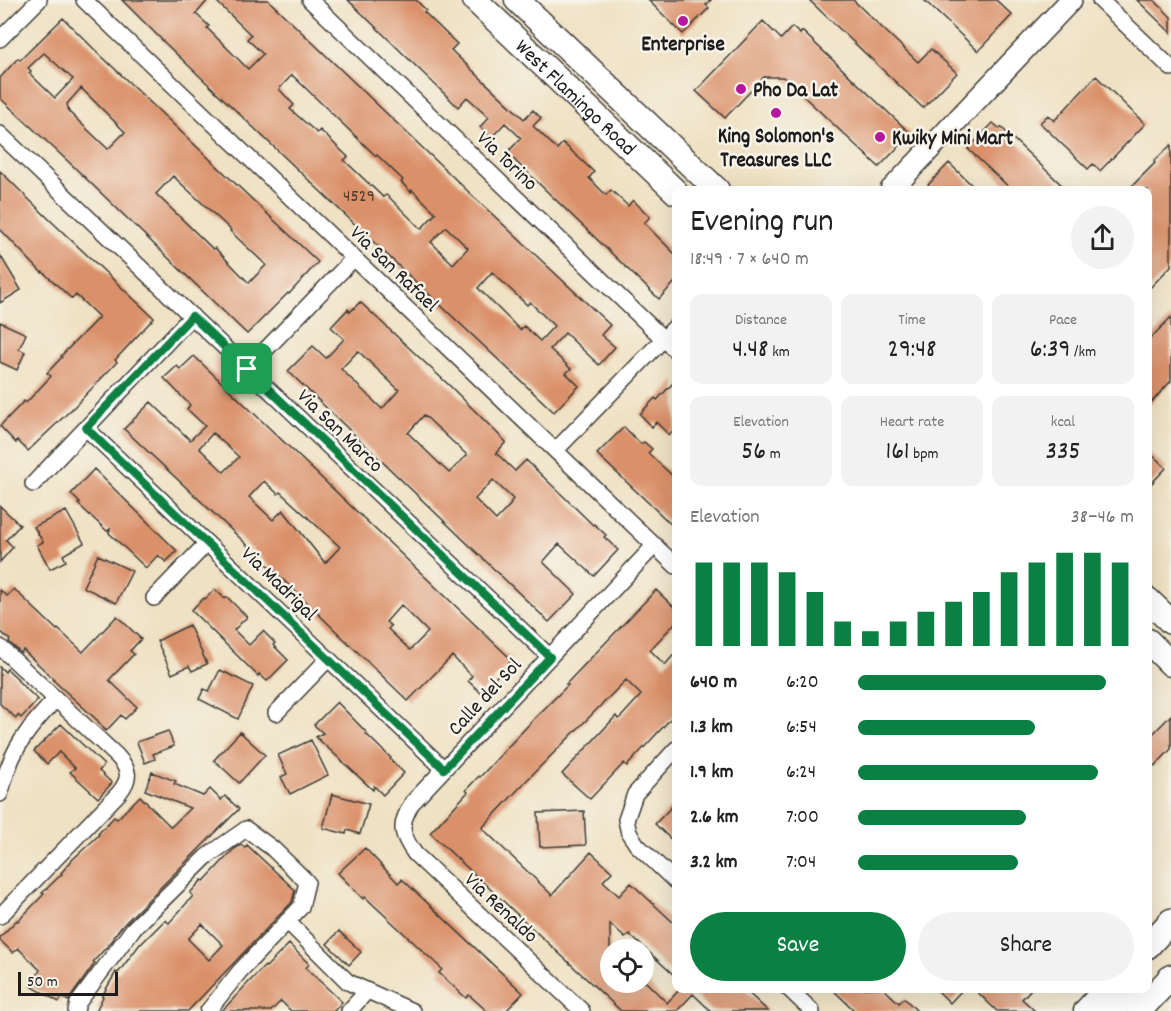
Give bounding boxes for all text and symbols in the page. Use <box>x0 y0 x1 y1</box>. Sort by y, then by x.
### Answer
marker: Enterprise <box>676 14 690 28</box>
place label: Enterprise <box>641 31 725 61</box>
street label: West Flamingo Road <box>507 34 642 164</box>
place label: Pho Da Lat <box>753 77 838 107</box>
marker: Pho Da Lat <box>734 82 748 96</box>
marker: King Solomon's Treasures LLC <box>769 106 783 120</box>
place label: King Solomon's Treasures LLC <box>718 123 834 177</box>
street label: Via Torino <box>468 125 543 199</box>
place label: Kwiky Mini Mart <box>892 125 1013 155</box>
marker: Kwiky Mini Mart <box>873 130 887 144</box>
house number: 4529 <box>343 185 375 210</box>
text: Evening run <box>690 200 834 247</box>
button: share <box>1071 206 1134 269</box>
street label: Via San Rafael <box>342 220 444 320</box>
text: 18:49 · 7 × 640 m <box>690 246 809 274</box>
text: Distance <box>735 309 787 332</box>
text: Time <box>898 309 926 332</box>
text: Pace <box>1049 309 1077 332</box>
text: 4.48 <box>732 332 769 369</box>
text: 29:48 <box>888 332 936 369</box>
text: 6:39 <box>1030 332 1070 369</box>
text: km <box>769 341 790 364</box>
text: /km <box>1070 341 1096 364</box>
pin <box>221 343 272 394</box>
icon: arrive <box>230 352 263 385</box>
street label: Via San Marco <box>289 383 389 481</box>
text: Elevation <box>733 411 789 434</box>
text: Heart rate <box>880 411 944 434</box>
text: kcal <box>1051 411 1075 434</box>
text: 56 <box>741 434 766 471</box>
text: 161 <box>885 434 910 471</box>
text: 335 <box>1045 434 1081 471</box>
text: m <box>766 443 781 466</box>
text: bpm <box>910 443 939 466</box>
text: Elevation <box>690 504 760 532</box>
text: 38–46 m <box>1071 504 1134 532</box>
street label: Via Madrigal <box>233 541 323 629</box>
street label: Calle del Sol <box>442 652 530 744</box>
text: 640 m <box>690 669 737 697</box>
text: 6:20 <box>786 669 819 697</box>
text: 1.3 km <box>690 714 733 742</box>
text: 6:54 <box>786 714 817 742</box>
text: 1.9 km <box>690 759 733 787</box>
text: 6:24 <box>786 759 816 787</box>
text: 2.6 km <box>690 804 738 832</box>
text: 7:00 <box>786 804 819 832</box>
text: 3.2 km <box>690 849 737 877</box>
text: 7:04 <box>786 849 816 877</box>
street label: Via Renaldo <box>456 867 544 951</box>
button: Save <box>690 912 906 981</box>
button: Share <box>918 912 1134 981</box>
map controls <box>600 939 654 993</box>
button: locate <box>600 939 654 993</box>
scale bar <box>18 969 118 996</box>
text: 50 m <box>27 971 58 994</box>

